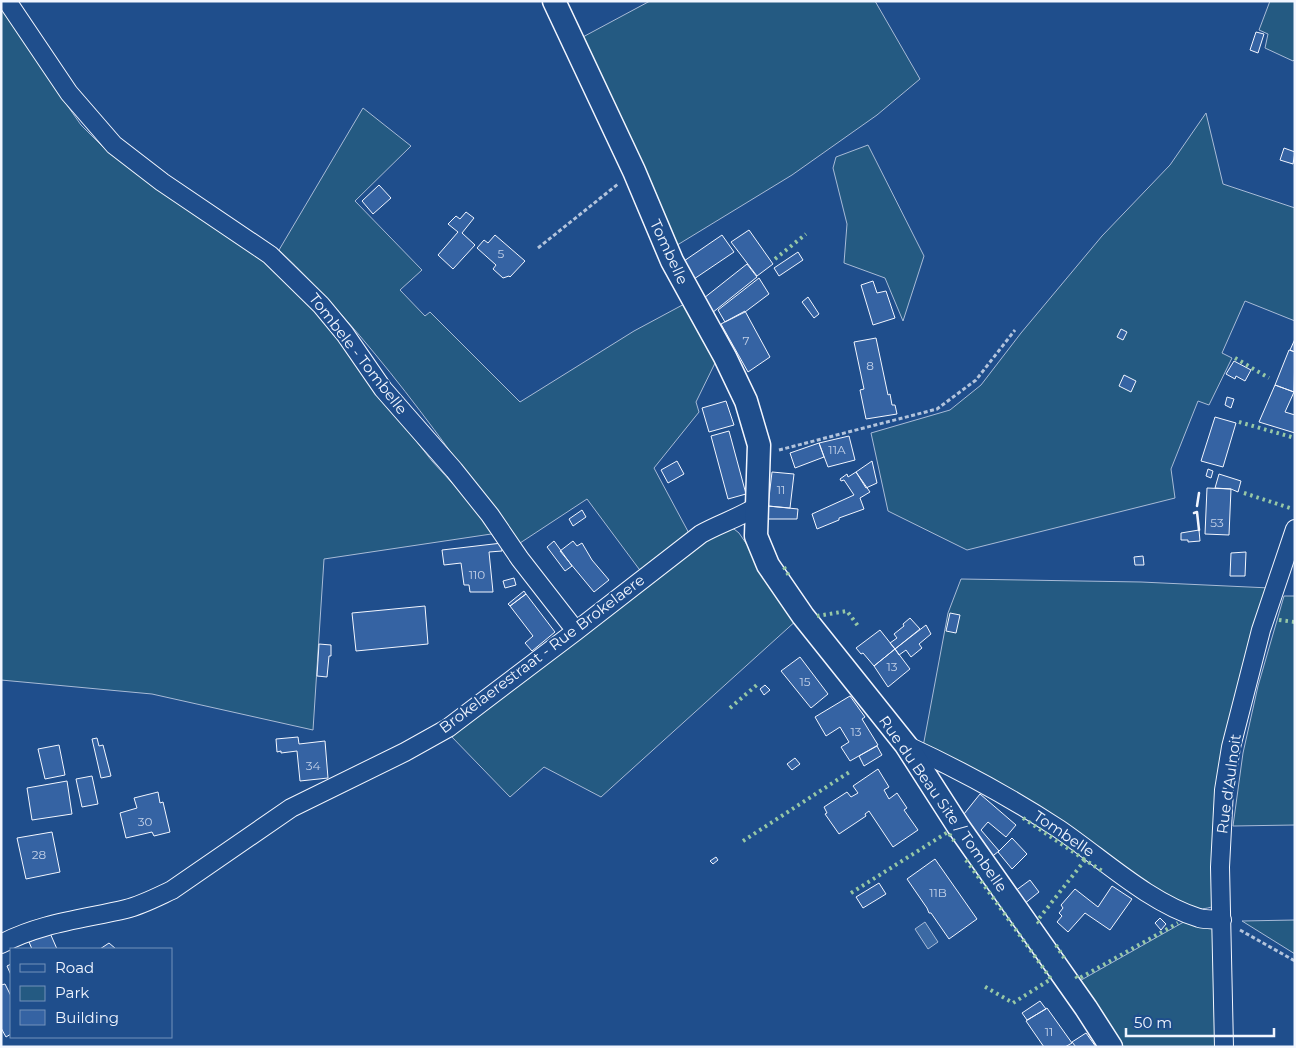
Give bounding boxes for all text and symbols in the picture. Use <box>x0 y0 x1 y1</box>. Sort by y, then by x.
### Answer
street label: Tombelle <box>646 216 693 287</box>
house number: 5 <box>498 246 505 261</box>
street label: Tombele - Tombelle <box>305 289 412 418</box>
house number: 7 <box>742 333 750 348</box>
house number: 8 <box>866 358 874 373</box>
house number: 11A <box>828 442 846 457</box>
house number: 11 <box>777 482 785 497</box>
house number: 53 <box>1210 515 1224 530</box>
house number: 110 <box>469 567 485 582</box>
street label: Brokelaerestraat - Rue Brokelaere <box>435 570 648 737</box>
house number: 13 <box>886 659 898 674</box>
house number: 15 <box>799 674 811 689</box>
street label: Rue du Beau Site / Tombelle <box>875 712 1012 896</box>
house number: 13 <box>850 724 862 739</box>
street label: Rue d'Aulnoit <box>1212 733 1245 835</box>
house number: 34 <box>306 758 320 773</box>
street label: Tombelle <box>1030 806 1098 861</box>
house number: 30 <box>138 814 152 829</box>
house number: 28 <box>32 847 47 862</box>
house number: 11B <box>929 885 947 900</box>
legend <box>10 948 172 1038</box>
text: Road <box>55 958 94 977</box>
text: Park <box>55 983 89 1002</box>
scale bar <box>1126 1006 1274 1038</box>
text: Building <box>55 1008 119 1027</box>
text: 50 m <box>1134 1013 1172 1032</box>
house number: 11 <box>1045 1024 1053 1039</box>

